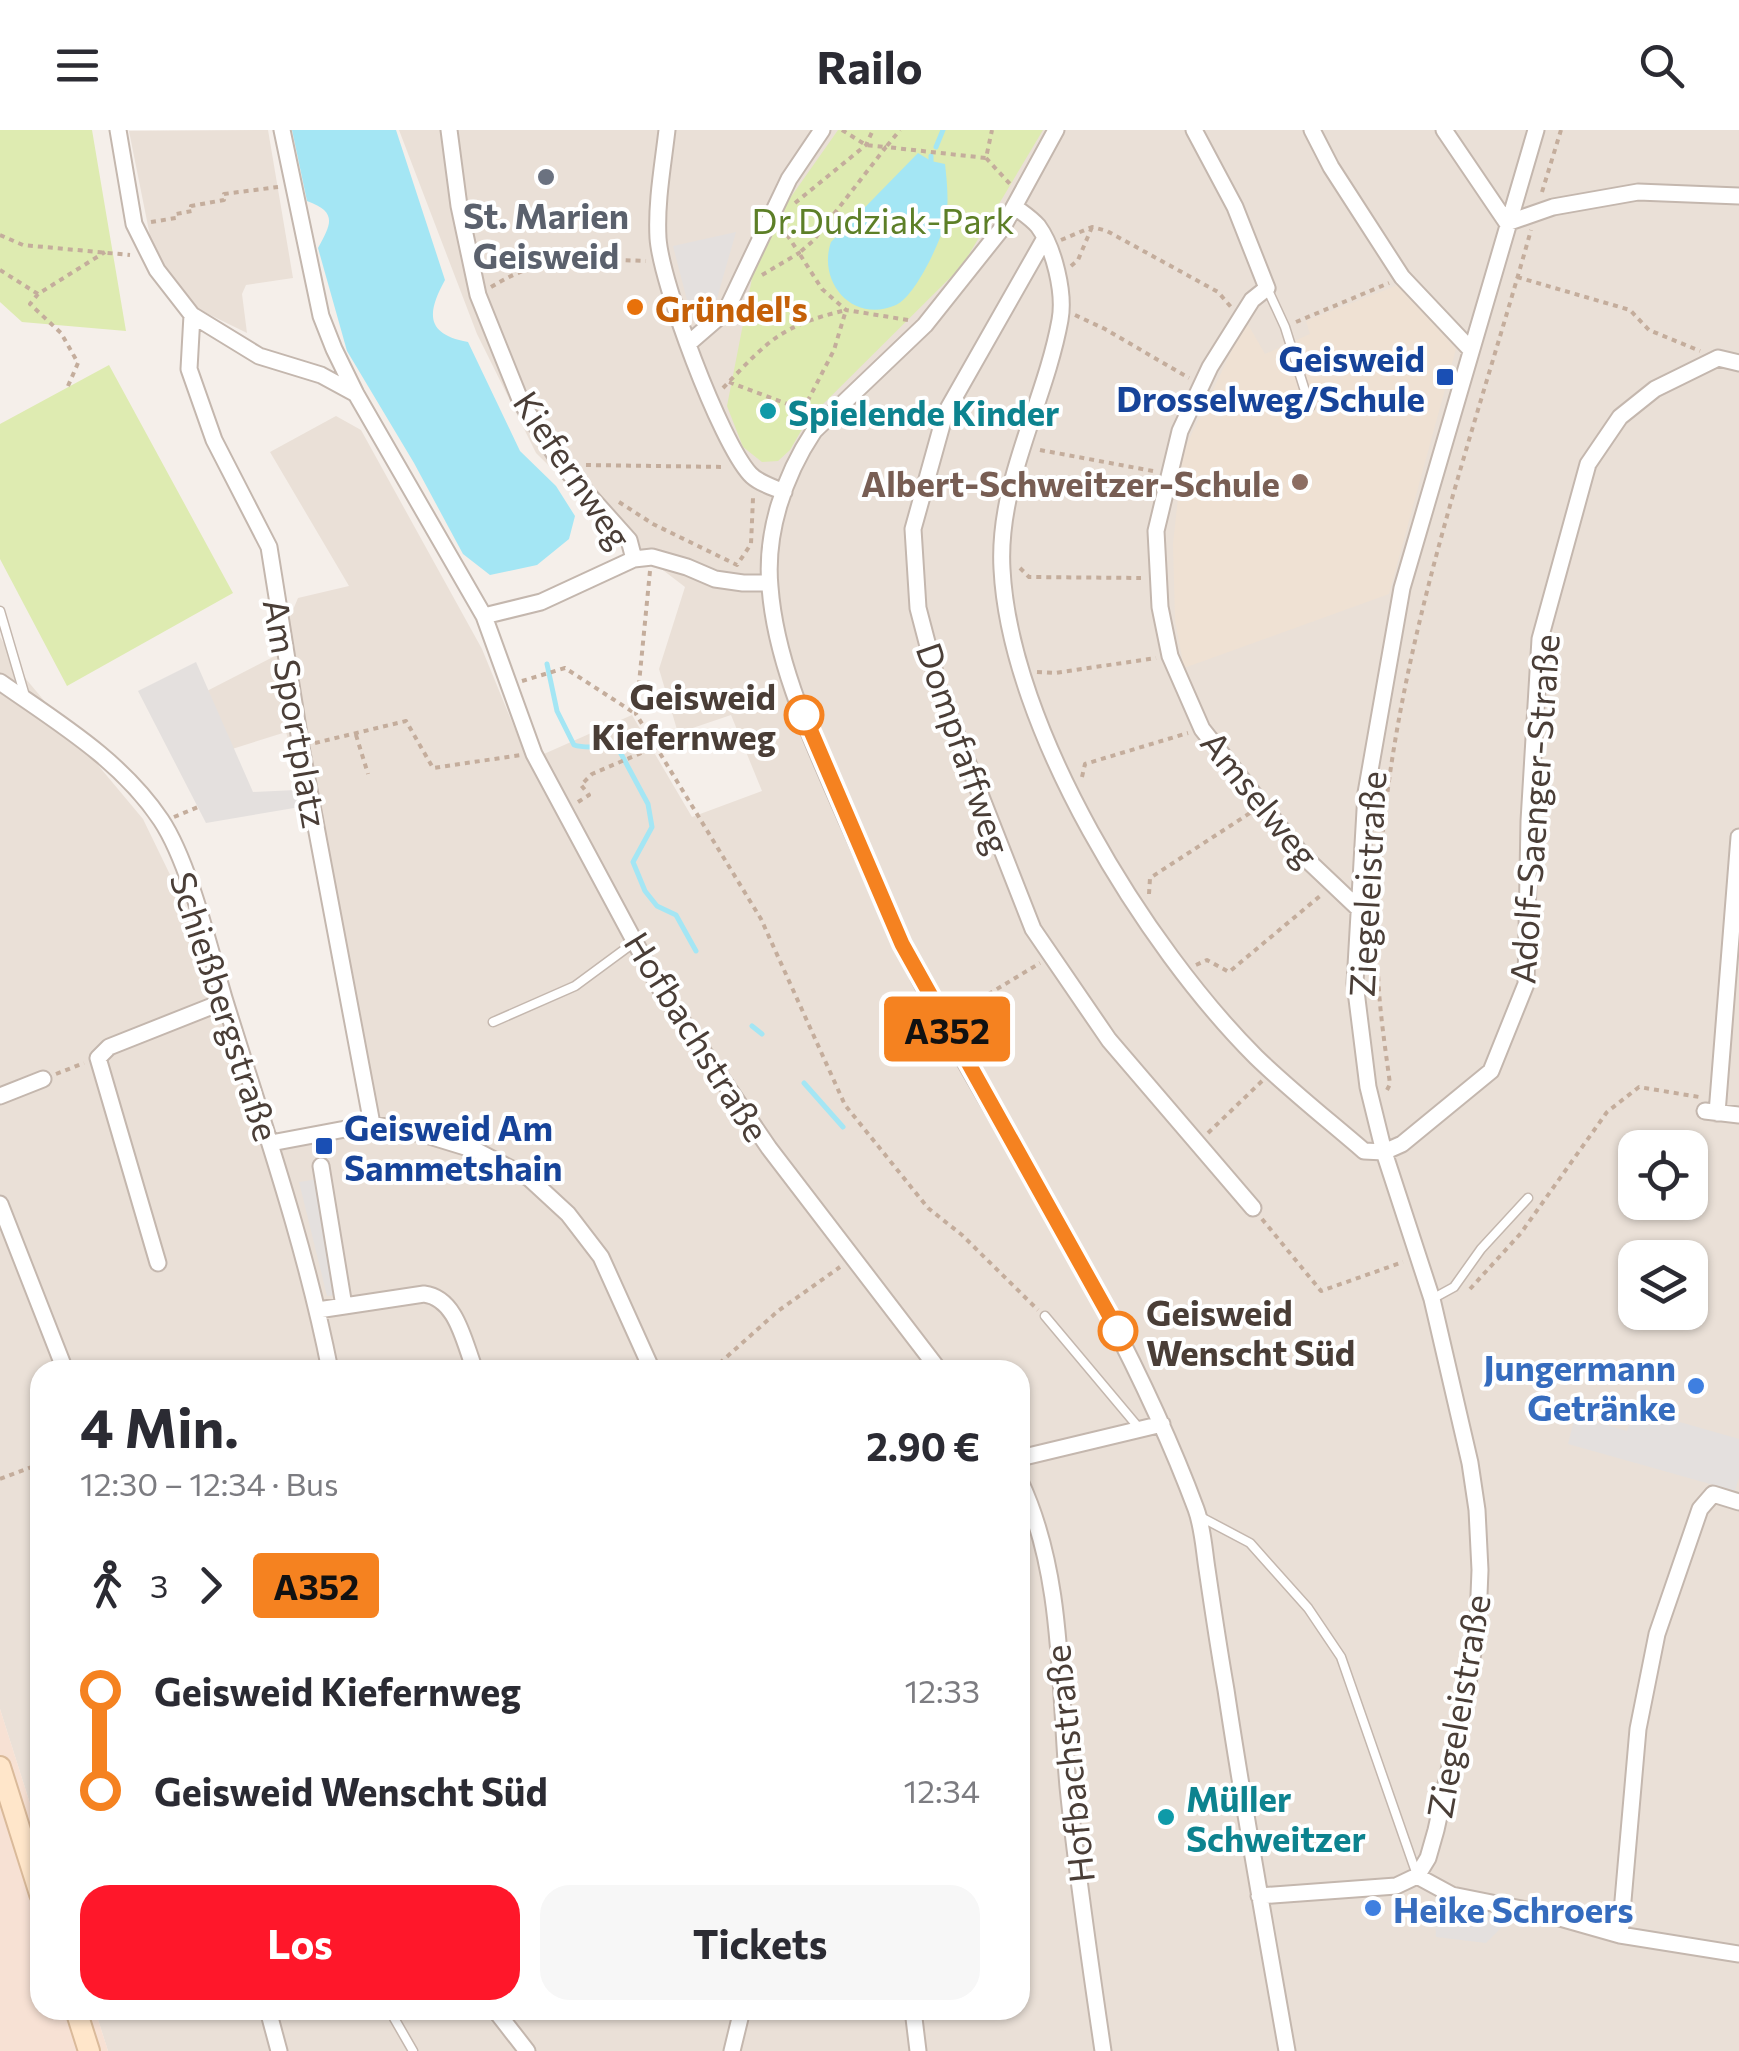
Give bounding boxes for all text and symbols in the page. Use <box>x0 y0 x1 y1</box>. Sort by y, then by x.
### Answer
icon: menu <box>50 38 105 93</box>
text: Railo <box>816 38 923 93</box>
icon: search <box>1634 38 1689 93</box>
marker: St. Marien Geisweid <box>535 166 557 188</box>
place label: St. Marien Geisweid <box>463 193 629 276</box>
park label: Dr.Dudziak-Park <box>752 198 1014 241</box>
place label: Gründel's <box>655 286 808 329</box>
marker: Gründel's <box>624 296 646 318</box>
place label: Geisweid Drosselweg/Schule <box>1116 336 1425 419</box>
marker: Geisweid Drosselweg/Schule <box>1434 366 1456 388</box>
street label: Kiefernweg <box>506 382 642 556</box>
place label: Spielende Kinder <box>788 390 1060 433</box>
marker: Spielende Kinder <box>757 400 779 422</box>
place label: Albert-Schweitzer-Schule <box>861 461 1280 504</box>
marker: Albert-Schweitzer-Schule <box>1289 471 1311 493</box>
street label: Am Sportplatz <box>256 595 338 831</box>
street label: Adolf-Saenger-Straße <box>1499 633 1567 985</box>
street label: Dompfaffweg <box>909 636 1021 860</box>
place label: Geisweid Kiefernweg <box>591 674 776 757</box>
marker: Geisweid Kiefernweg <box>785 696 823 734</box>
street label: Amselweg <box>1193 721 1329 875</box>
street label: Ziegeleistraße <box>1339 770 1393 998</box>
street label: Schießbergstraße <box>162 866 290 1146</box>
street label: Hofbachstraße <box>616 923 780 1149</box>
line badge: A352 <box>877 996 1017 1062</box>
text: A352 <box>904 1008 990 1051</box>
place label: Geisweid Am Sammetshain <box>344 1105 563 1188</box>
map controls <box>1618 1130 1708 1330</box>
button: locate <box>1618 1130 1708 1220</box>
marker: Geisweid Am Sammetshain <box>313 1135 335 1157</box>
button: layers <box>1618 1240 1708 1330</box>
place label: Geisweid Wenscht Süd <box>1146 1290 1355 1373</box>
marker: Geisweid Wenscht Süd <box>1099 1312 1137 1350</box>
place label: Jungermann Getränke <box>1483 1345 1676 1428</box>
marker: Jungermann Getränke <box>1685 1375 1707 1397</box>
text: 4 Min. <box>80 1392 239 1459</box>
text: 2.90 € <box>866 1422 980 1469</box>
text: 12:30 – 12:34 · Bus <box>80 1463 339 1503</box>
icon: walk <box>80 1558 135 1613</box>
icon: forward <box>183 1558 238 1613</box>
text: A352 <box>273 1564 359 1607</box>
text: 3 <box>150 1565 168 1605</box>
street label: Ziegeleistraße <box>1416 1591 1498 1821</box>
street label: Hofbachstraße <box>1034 1643 1102 1885</box>
text: Geisweid Kiefernweg <box>154 1667 521 1714</box>
text: 12:33 <box>905 1670 980 1710</box>
text: Geisweid Wenscht Süd <box>154 1767 548 1814</box>
text: 12:34 <box>904 1770 980 1810</box>
place label: Müller Schweitzer <box>1186 1776 1366 1859</box>
marker: Müller Schweitzer <box>1155 1806 1177 1828</box>
button: Los <box>80 1885 520 2000</box>
button: Tickets <box>540 1885 980 2000</box>
place label: Heike Schroers <box>1393 1887 1634 1930</box>
marker: Heike Schroers <box>1362 1897 1384 1919</box>

